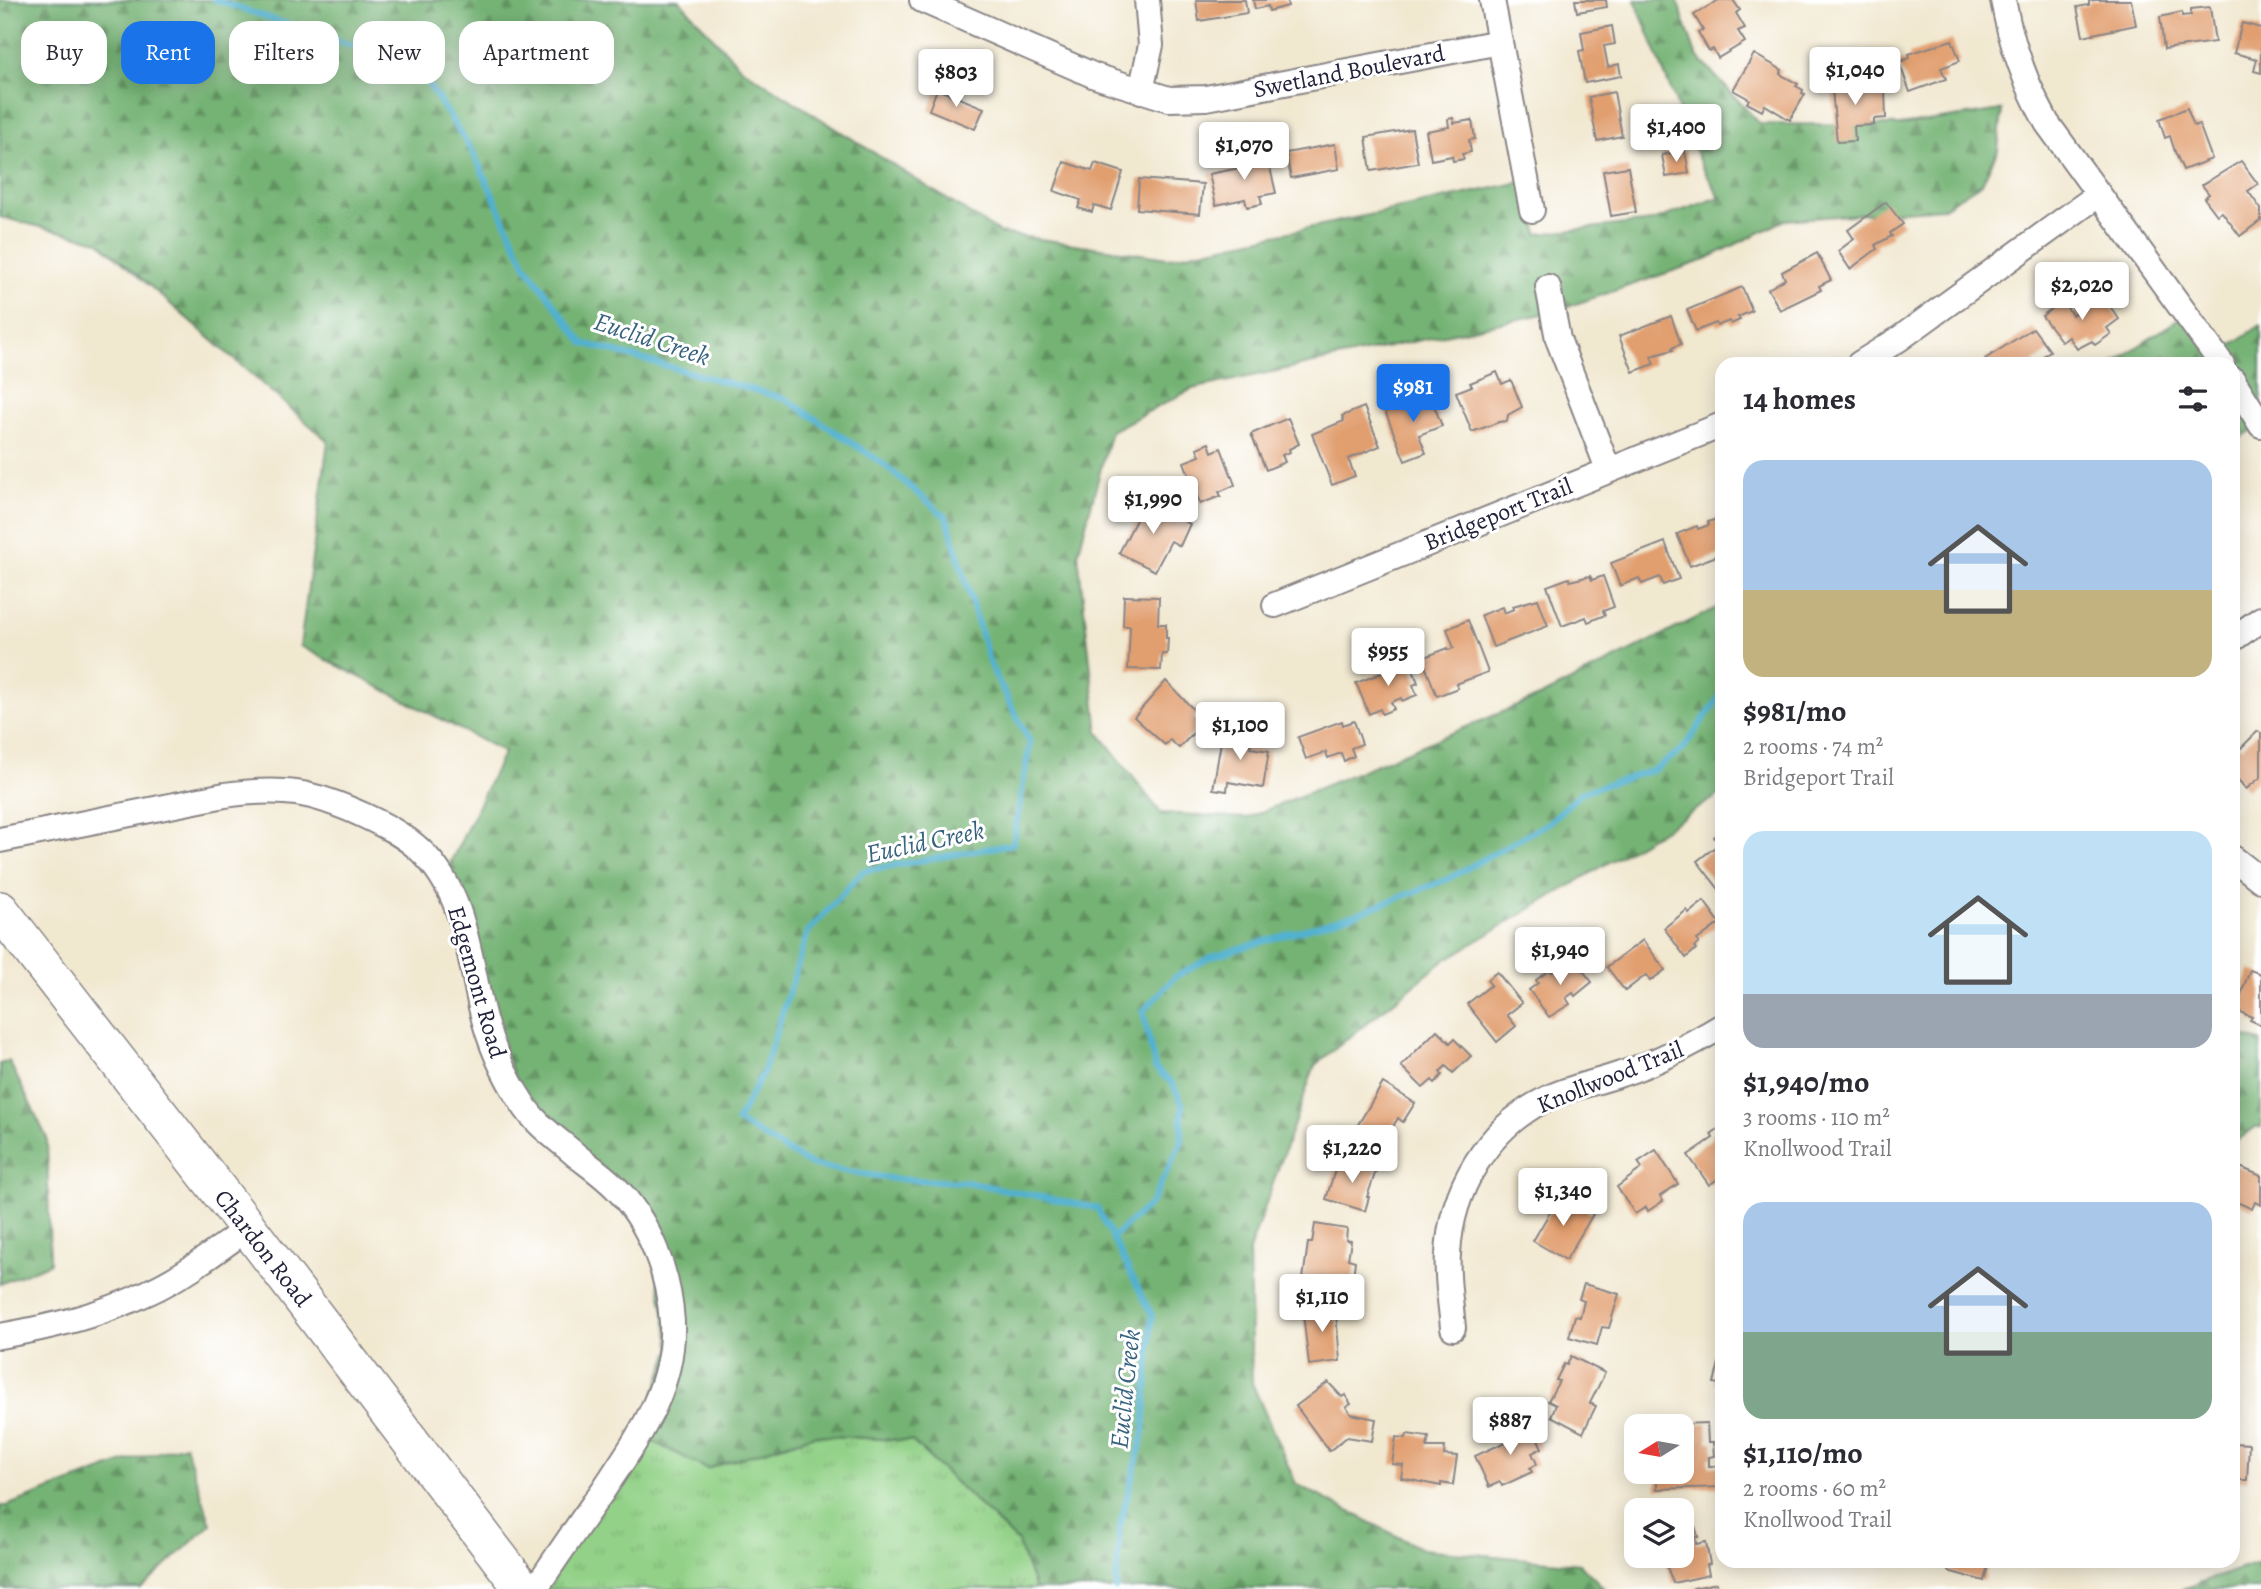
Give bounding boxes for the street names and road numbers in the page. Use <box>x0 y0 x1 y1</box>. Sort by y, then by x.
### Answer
street label: Swetland Boulevard <box>1251 37 1447 105</box>
street label: Bridgeport Trail <box>1419 470 1577 558</box>
street label: Edgemont Road <box>440 902 514 1062</box>
street label: Knollwood Trail <box>1532 1033 1688 1121</box>
street label: Chardon Road <box>207 1183 319 1313</box>

